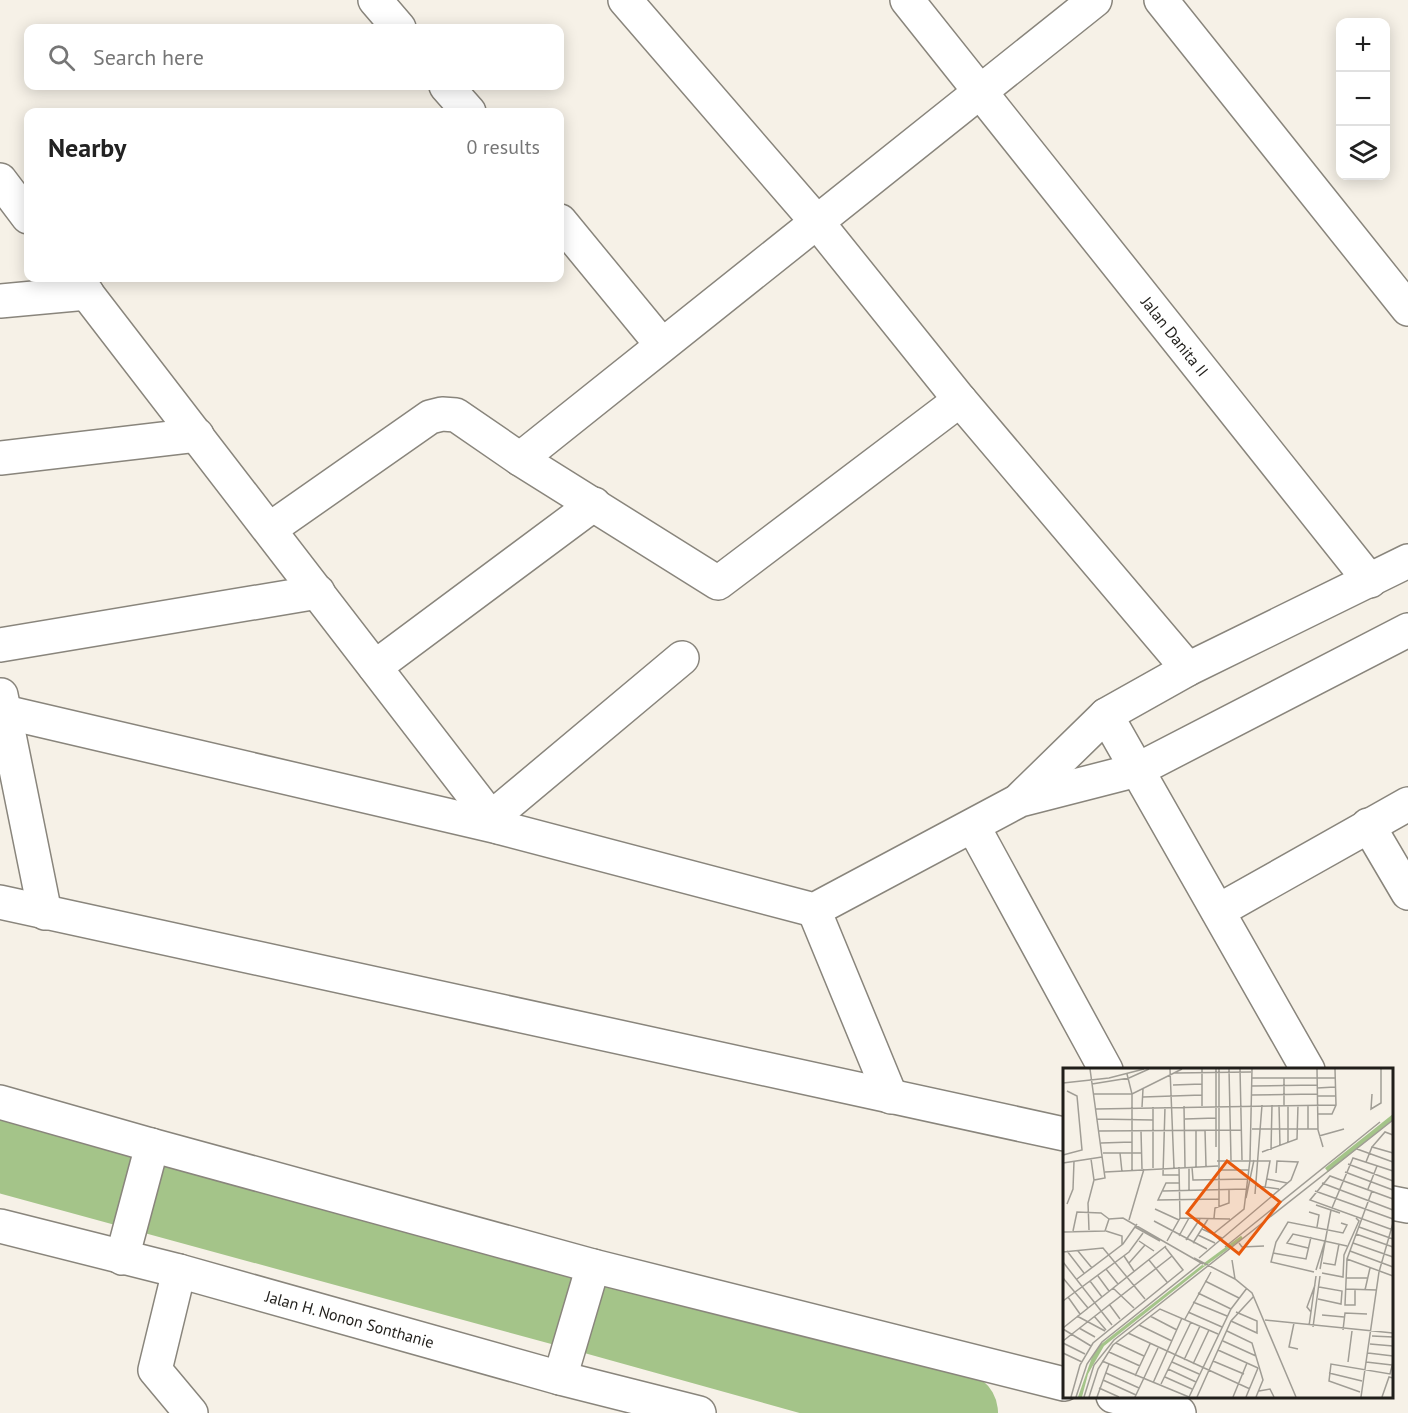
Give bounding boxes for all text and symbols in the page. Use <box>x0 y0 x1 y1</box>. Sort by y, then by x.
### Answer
map controls <box>1336 18 1390 180</box>
button: + <box>1336 18 1390 72</box>
search box <box>24 24 564 90</box>
icon: search <box>45 41 78 74</box>
text: Search here <box>93 43 204 71</box>
button: − <box>1336 72 1390 126</box>
button: layers <box>1336 126 1390 180</box>
text: Nearby <box>48 131 126 164</box>
text: 0 results <box>467 134 540 160</box>
street label: Jalan Danita II <box>1136 291 1213 380</box>
inset map <box>1063 1068 1393 1398</box>
street label: Jalan H. Nonon Sonthanie <box>262 1285 436 1352</box>

